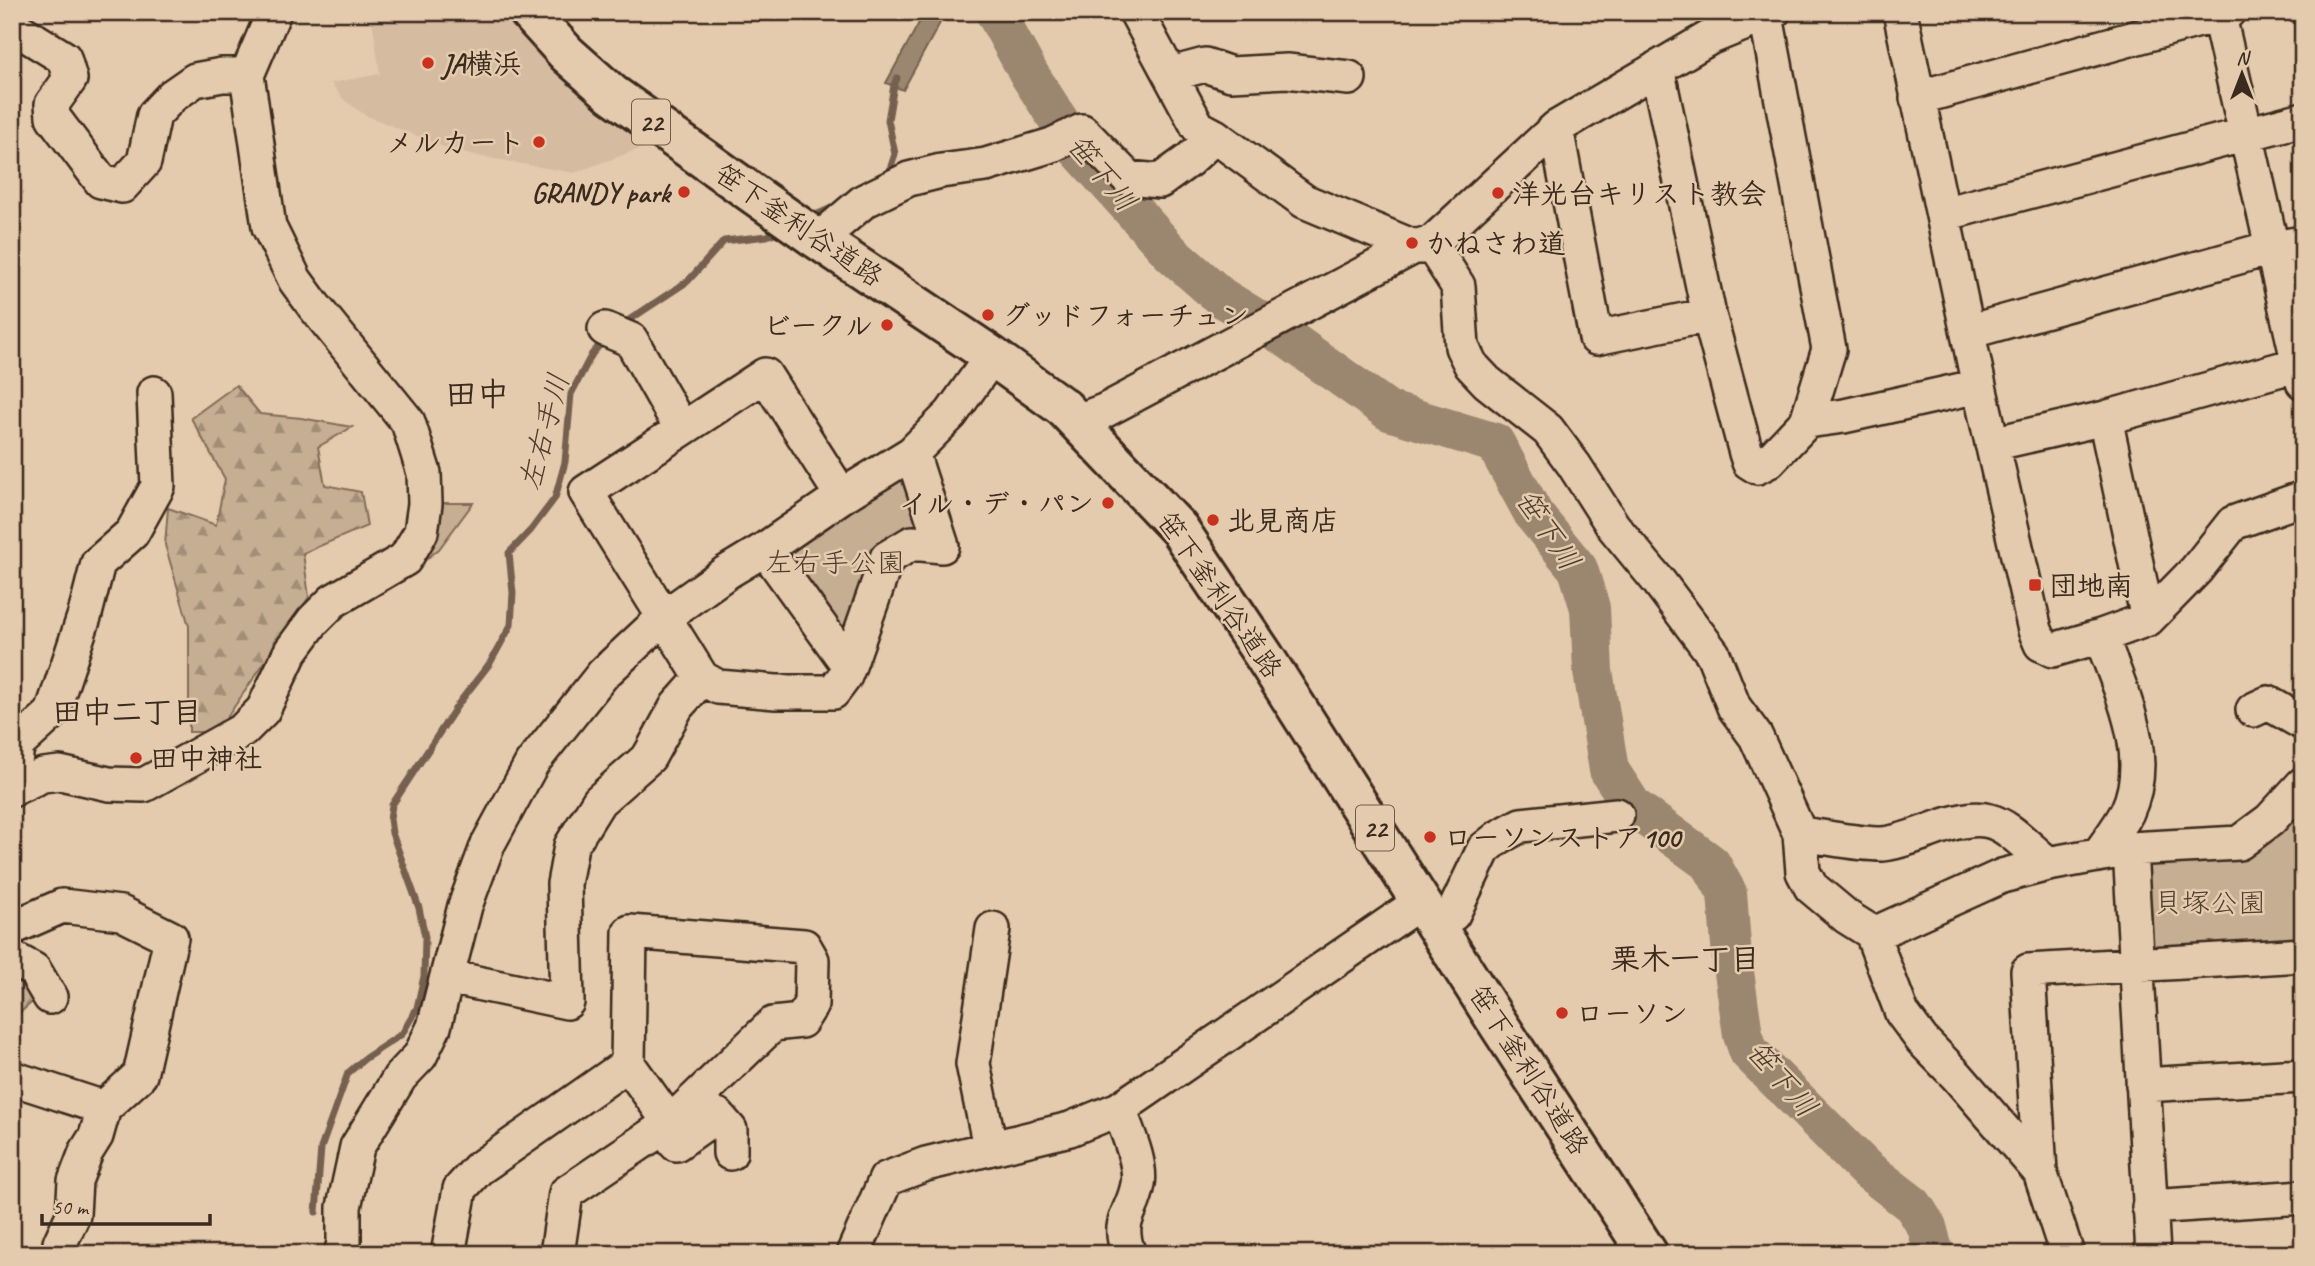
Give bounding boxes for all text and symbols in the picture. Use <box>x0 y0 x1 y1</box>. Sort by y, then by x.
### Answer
north arrow <box>2206 38 2276 108</box>
place label: JA横浜 <box>440 46 521 81</box>
text: N <box>2236 46 2251 70</box>
marker: JA横浜 <box>420 55 436 71</box>
road number: 22 <box>632 99 670 144</box>
place label: メルカート <box>386 125 525 160</box>
water label: 笹下川 <box>1059 126 1145 220</box>
marker: メルカート <box>531 134 547 150</box>
street label: 笹下釜利谷道路 <box>708 156 890 294</box>
place label: GRANDY park <box>531 175 673 210</box>
place label: 洋光台キリスト教会 <box>1512 176 1766 211</box>
marker: GRANDY park <box>676 184 692 200</box>
marker: 洋光台キリスト教会 <box>1490 185 1506 201</box>
place label: かねさわ道 <box>1426 226 1566 261</box>
marker: かねさわ道 <box>1404 235 1420 251</box>
place label: グッドフォーチュン <box>1002 298 1249 333</box>
marker: グッドフォーチュン <box>980 307 996 323</box>
place label: ビークル <box>763 308 873 343</box>
marker: ビークル <box>879 317 895 333</box>
water label: 左右手川 <box>510 369 578 495</box>
district label: 田中 <box>445 374 509 415</box>
water label: 笹下川 <box>1507 482 1589 578</box>
place label: イル・デ・パン <box>899 486 1094 521</box>
marker: イル・デ・パン <box>1100 495 1116 511</box>
place label: 北見商店 <box>1227 503 1339 538</box>
street label: 笹下釜利谷道路 <box>1149 505 1291 685</box>
marker: 北見商店 <box>1205 512 1221 528</box>
park label: 左右手公園 <box>765 545 905 580</box>
place label: 団地南 <box>2049 568 2133 603</box>
marker: 団地南 <box>2027 577 2043 593</box>
district label: 田中二丁目 <box>52 693 202 731</box>
place label: 田中神社 <box>150 741 262 776</box>
marker: 田中神社 <box>128 750 144 766</box>
road number: 22 <box>1356 806 1394 850</box>
place label: ローソンストア100 <box>1444 820 1683 855</box>
marker: ローソンストア100 <box>1422 829 1438 845</box>
park label: 貝塚公園 <box>2154 885 2266 920</box>
district label: 栗木一丁目 <box>1610 940 1760 978</box>
street label: 笹下釜利谷道路 <box>1461 978 1597 1162</box>
place label: ローソン <box>1576 996 1688 1031</box>
marker: ローソン <box>1554 1005 1570 1021</box>
water label: 笹下川 <box>1738 1033 1826 1125</box>
scale bar <box>42 1182 210 1226</box>
text: 50 m <box>52 1194 90 1220</box>

